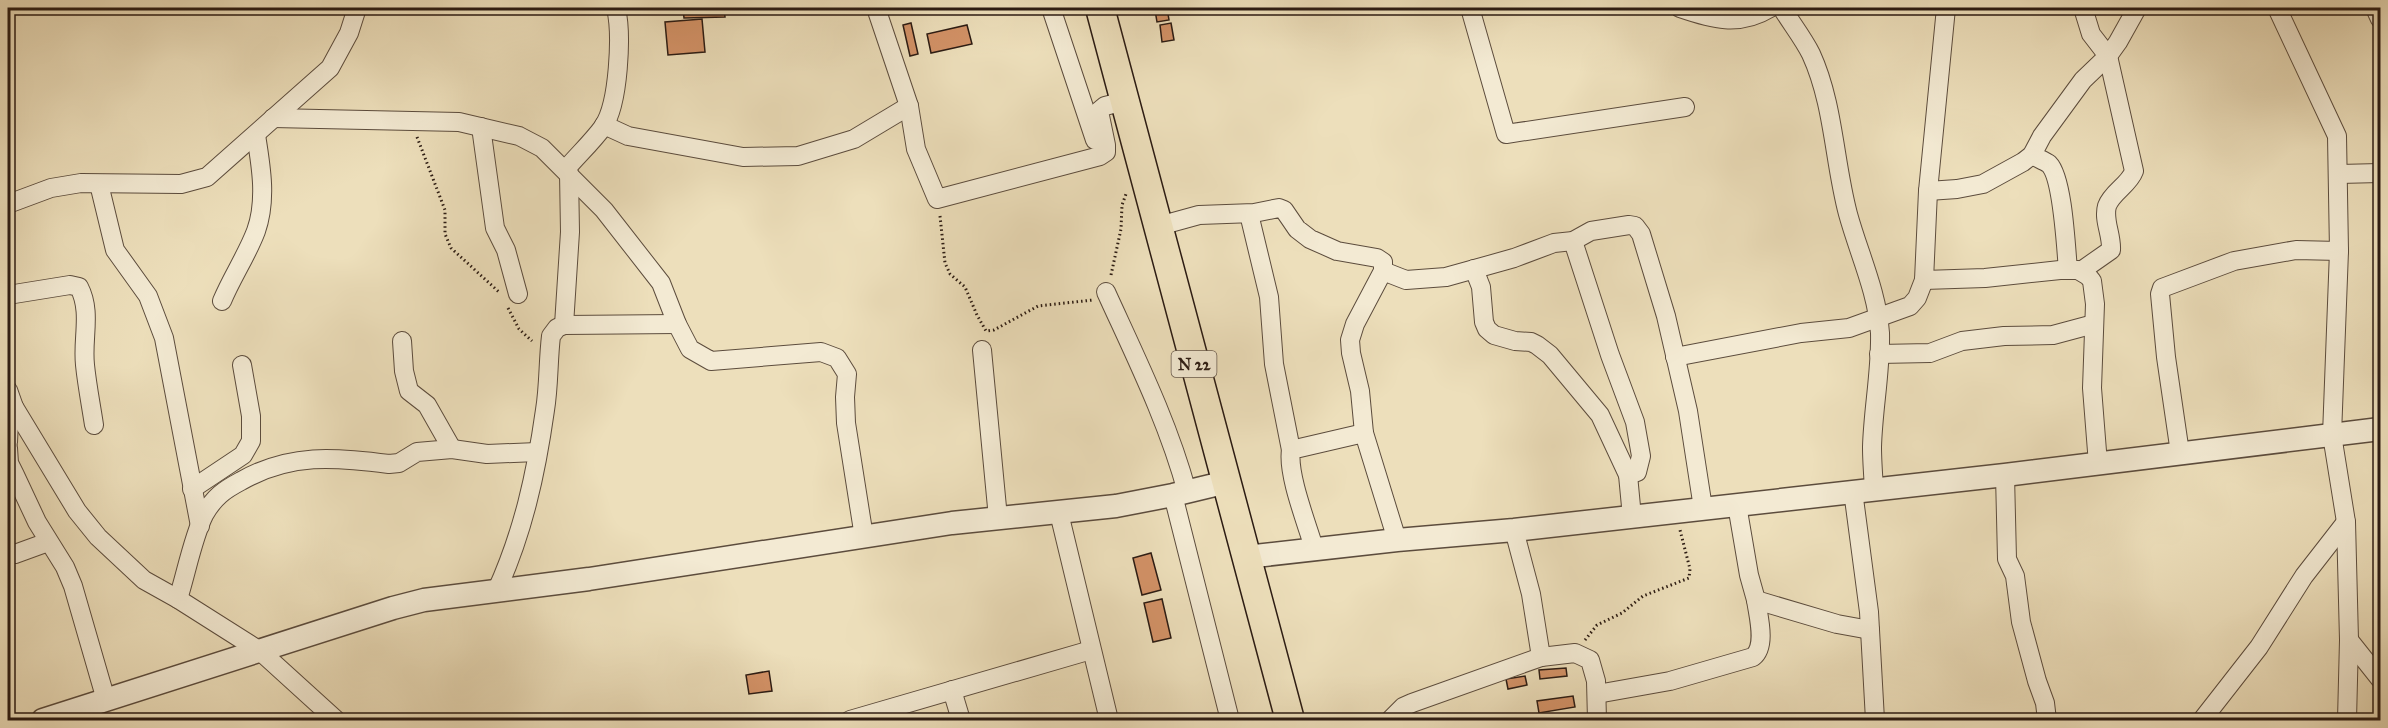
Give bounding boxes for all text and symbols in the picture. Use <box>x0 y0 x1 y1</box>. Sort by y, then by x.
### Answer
road number: N 22 <box>1172 351 1216 377</box>

